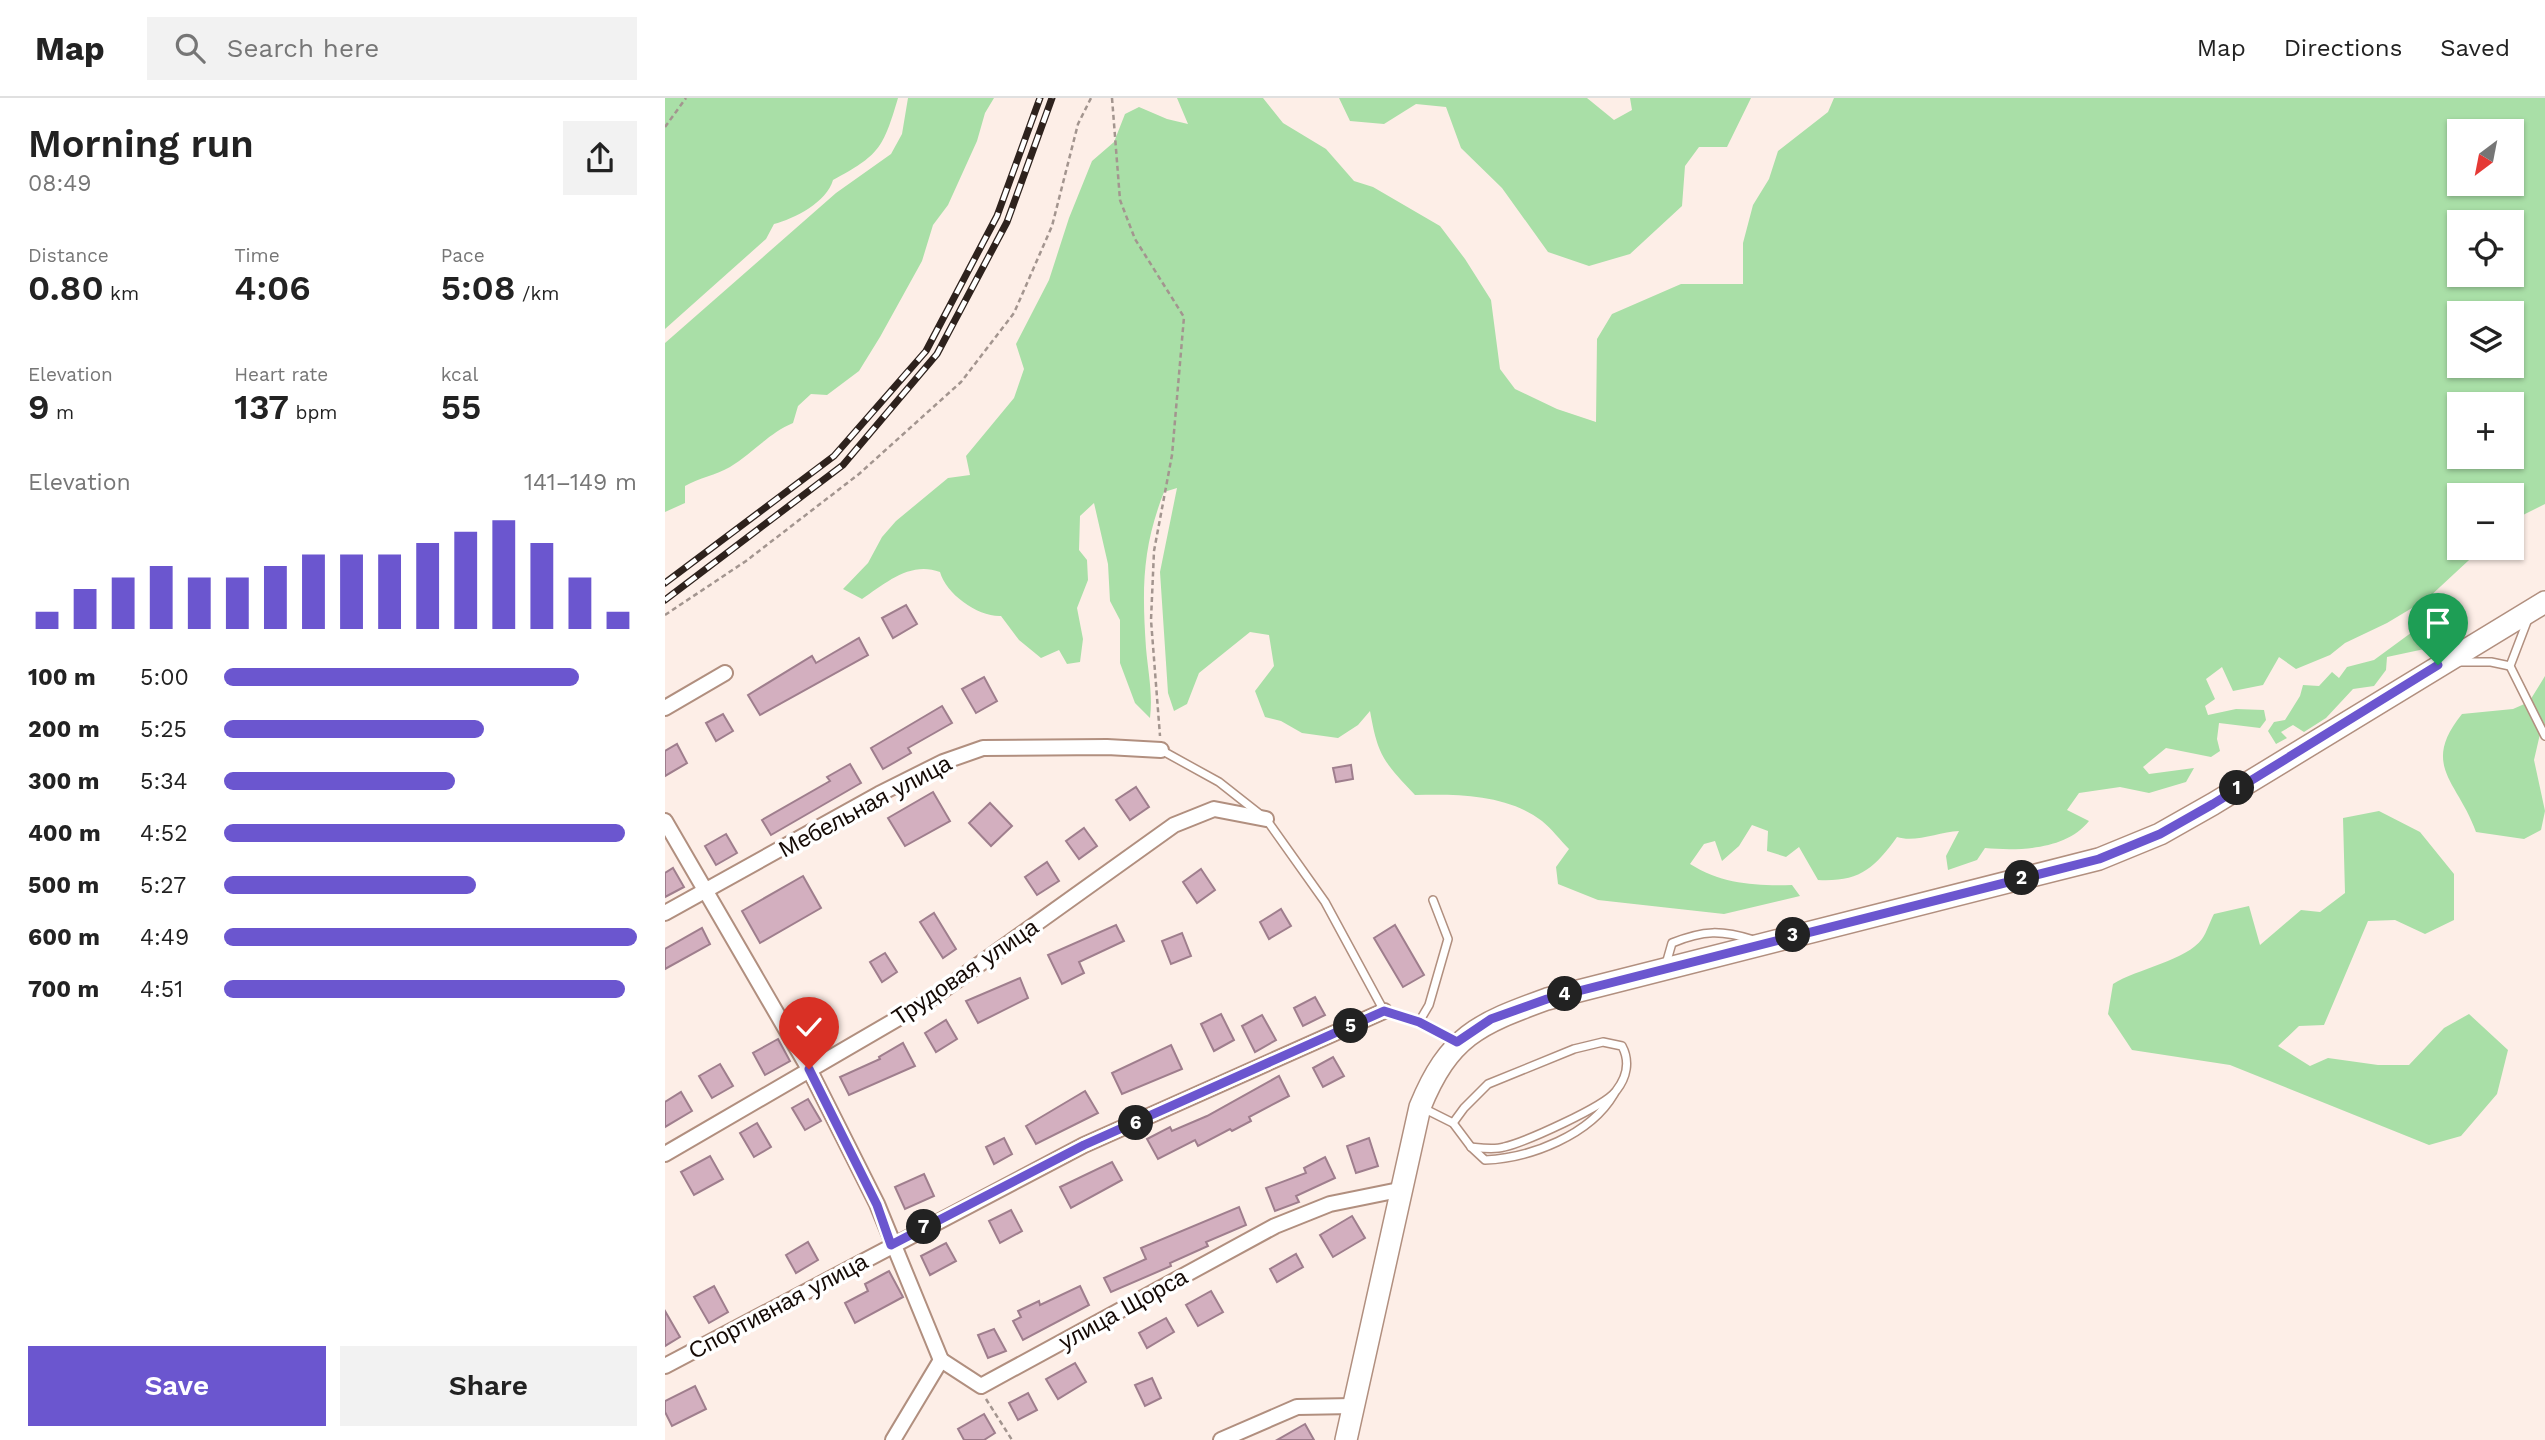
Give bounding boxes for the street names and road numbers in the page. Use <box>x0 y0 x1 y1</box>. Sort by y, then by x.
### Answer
street label: Мебельная улица <box>774 750 956 863</box>
street label: Трудовая улица <box>887 913 1044 1031</box>
street label: Спортивная улица <box>684 1248 873 1365</box>
street label: улица Щорса <box>1054 1263 1192 1356</box>

